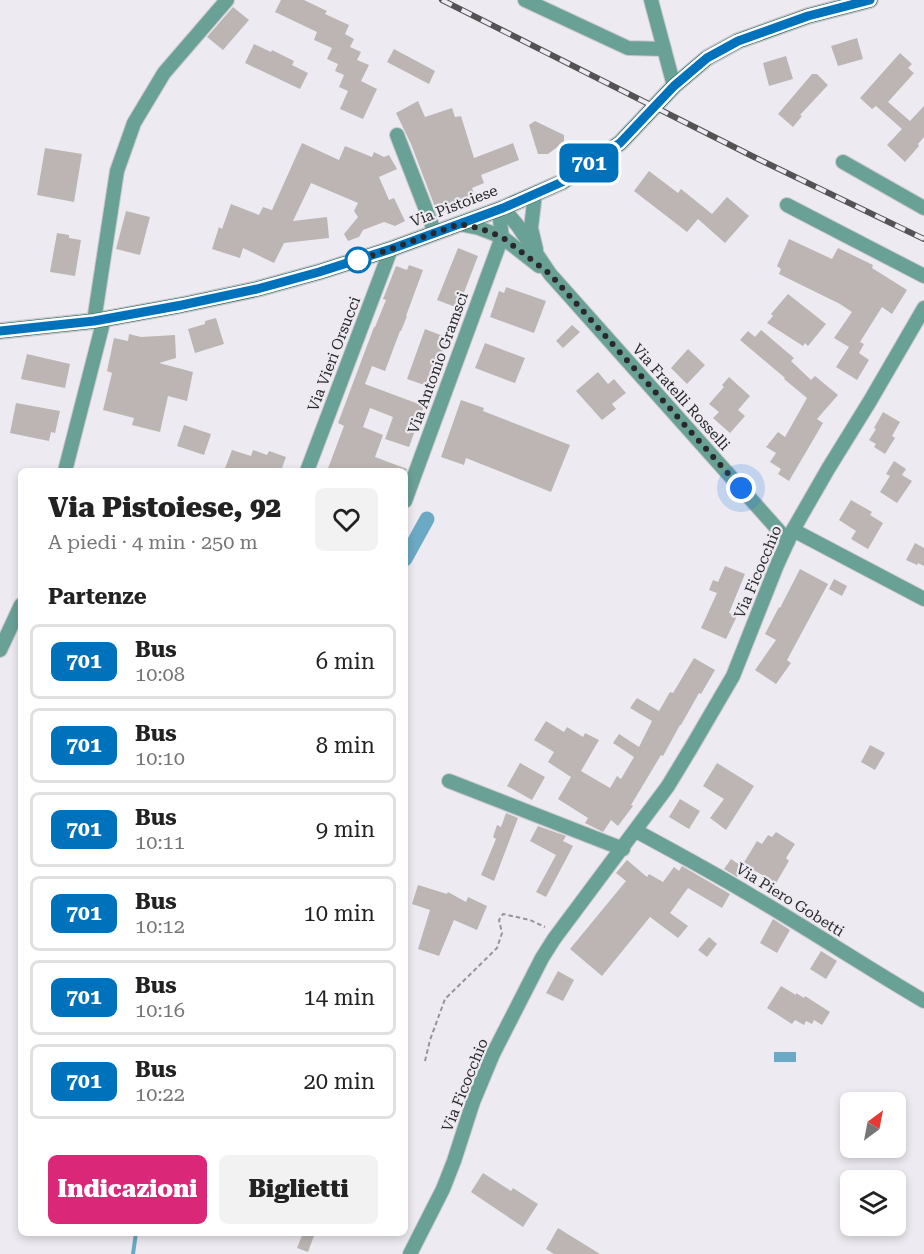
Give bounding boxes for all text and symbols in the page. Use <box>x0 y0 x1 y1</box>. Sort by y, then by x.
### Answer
line badge: 701 <box>554 144 624 182</box>
text: 701 <box>571 151 607 175</box>
street label: Via Pistoiese <box>408 181 500 231</box>
unlabelled marker <box>345 247 371 273</box>
street label: Via Antonio Gramsci <box>404 290 472 436</box>
street label: Via Vieri Orsucci <box>304 294 364 414</box>
street label: Via Fratelli Rosselli <box>628 340 734 454</box>
your location <box>726 473 756 503</box>
button: heart <box>315 488 378 551</box>
text: Via Pistoiese, 92 <box>48 491 281 524</box>
street label: Via Ficocchio <box>730 523 786 621</box>
text: A piedi · 4 min · 250 m <box>48 530 258 554</box>
text: Partenze <box>48 584 147 609</box>
text: Bus <box>135 637 177 662</box>
text: 701 <box>66 649 102 673</box>
text: 6 min <box>316 649 375 674</box>
text: 10:08 <box>135 662 185 686</box>
text: Bus <box>135 721 177 746</box>
text: 701 <box>66 733 102 757</box>
text: 8 min <box>316 733 375 758</box>
text: 10:10 <box>135 746 185 770</box>
text: Bus <box>135 805 177 830</box>
text: 701 <box>66 817 102 841</box>
text: 9 min <box>316 817 375 842</box>
text: 10:11 <box>135 830 185 854</box>
street label: Via Piero Gobetti <box>733 859 848 941</box>
text: Bus <box>135 889 177 914</box>
text: 701 <box>66 901 102 925</box>
text: 10 min <box>304 901 375 926</box>
text: 10:12 <box>135 914 185 938</box>
text: Bus <box>135 973 177 998</box>
text: 701 <box>66 985 102 1009</box>
text: 14 min <box>304 985 375 1010</box>
text: 10:16 <box>135 998 185 1022</box>
street label: Via Ficocchio <box>438 1036 492 1134</box>
text: Bus <box>135 1057 177 1082</box>
text: 701 <box>66 1069 102 1093</box>
text: 20 min <box>304 1069 375 1094</box>
text: 10:22 <box>135 1082 185 1106</box>
north arrow <box>840 1092 906 1158</box>
map controls <box>840 1092 906 1236</box>
button: Indicazioni <box>48 1155 207 1224</box>
button: Biglietti <box>219 1155 378 1224</box>
button: layers <box>840 1170 906 1236</box>

